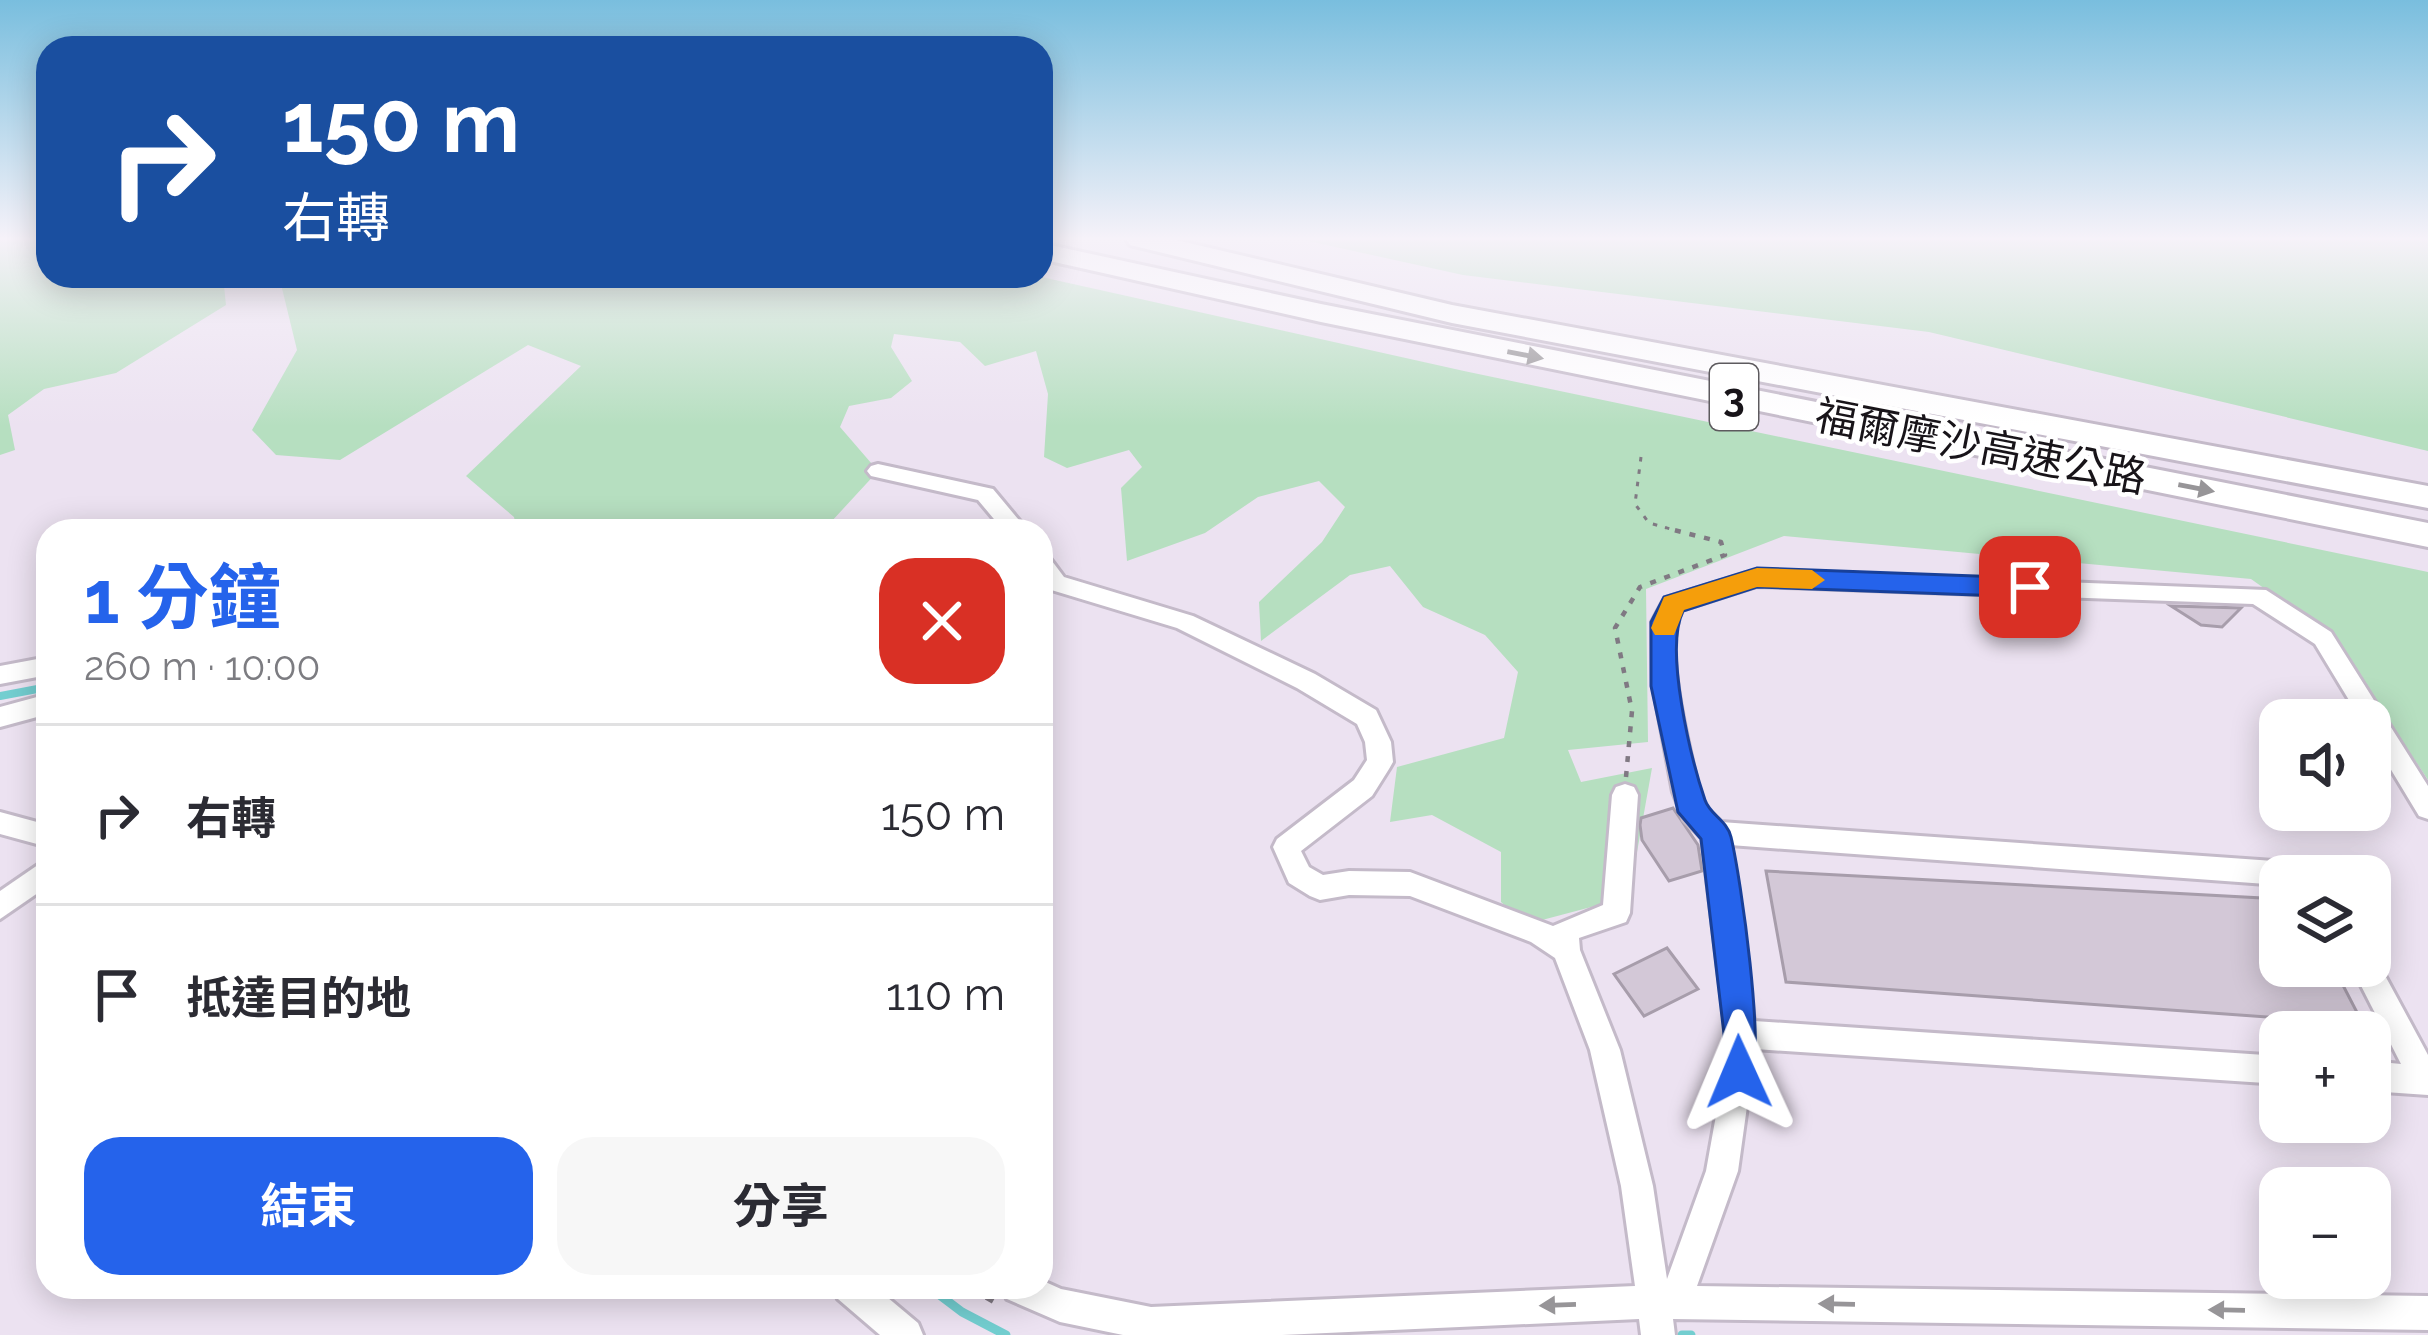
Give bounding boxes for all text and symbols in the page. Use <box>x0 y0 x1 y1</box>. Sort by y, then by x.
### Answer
text: 150 m <box>282 73 520 172</box>
icon: right <box>84 84 240 240</box>
text: 右轉 <box>282 186 390 250</box>
one-way arrow <box>1507 346 1544 365</box>
road number: 3 <box>1710 364 1758 430</box>
street label: 福爾摩沙高速公路 <box>1811 390 2151 503</box>
one-way arrow <box>2177 480 2215 499</box>
pin <box>1979 536 2081 638</box>
icon: arrive <box>1997 554 2063 620</box>
text: 1 分鐘 <box>84 555 281 640</box>
button: close <box>879 558 1005 684</box>
text: 260 m · 10:00 <box>84 643 320 689</box>
map controls <box>2259 699 2391 1299</box>
button: sound <box>2259 699 2391 831</box>
icon: right <box>84 782 150 848</box>
text: 150 m <box>881 788 1005 841</box>
text: 右轉 <box>186 792 276 845</box>
button: layers <box>2259 855 2391 987</box>
icon: arrive <box>84 962 150 1028</box>
text: 110 m <box>886 968 1005 1021</box>
text: 抵達目的地 <box>186 972 411 1025</box>
position arrow <box>1676 1009 1802 1135</box>
button: + <box>2259 1011 2391 1143</box>
button: 結束 <box>84 1137 533 1275</box>
button: 分享 <box>557 1137 1005 1275</box>
button: − <box>2259 1167 2391 1299</box>
one-way arrow <box>1817 1294 1855 1314</box>
one-way arrow <box>1538 1296 1576 1315</box>
one-way arrow <box>2207 1300 2245 1320</box>

